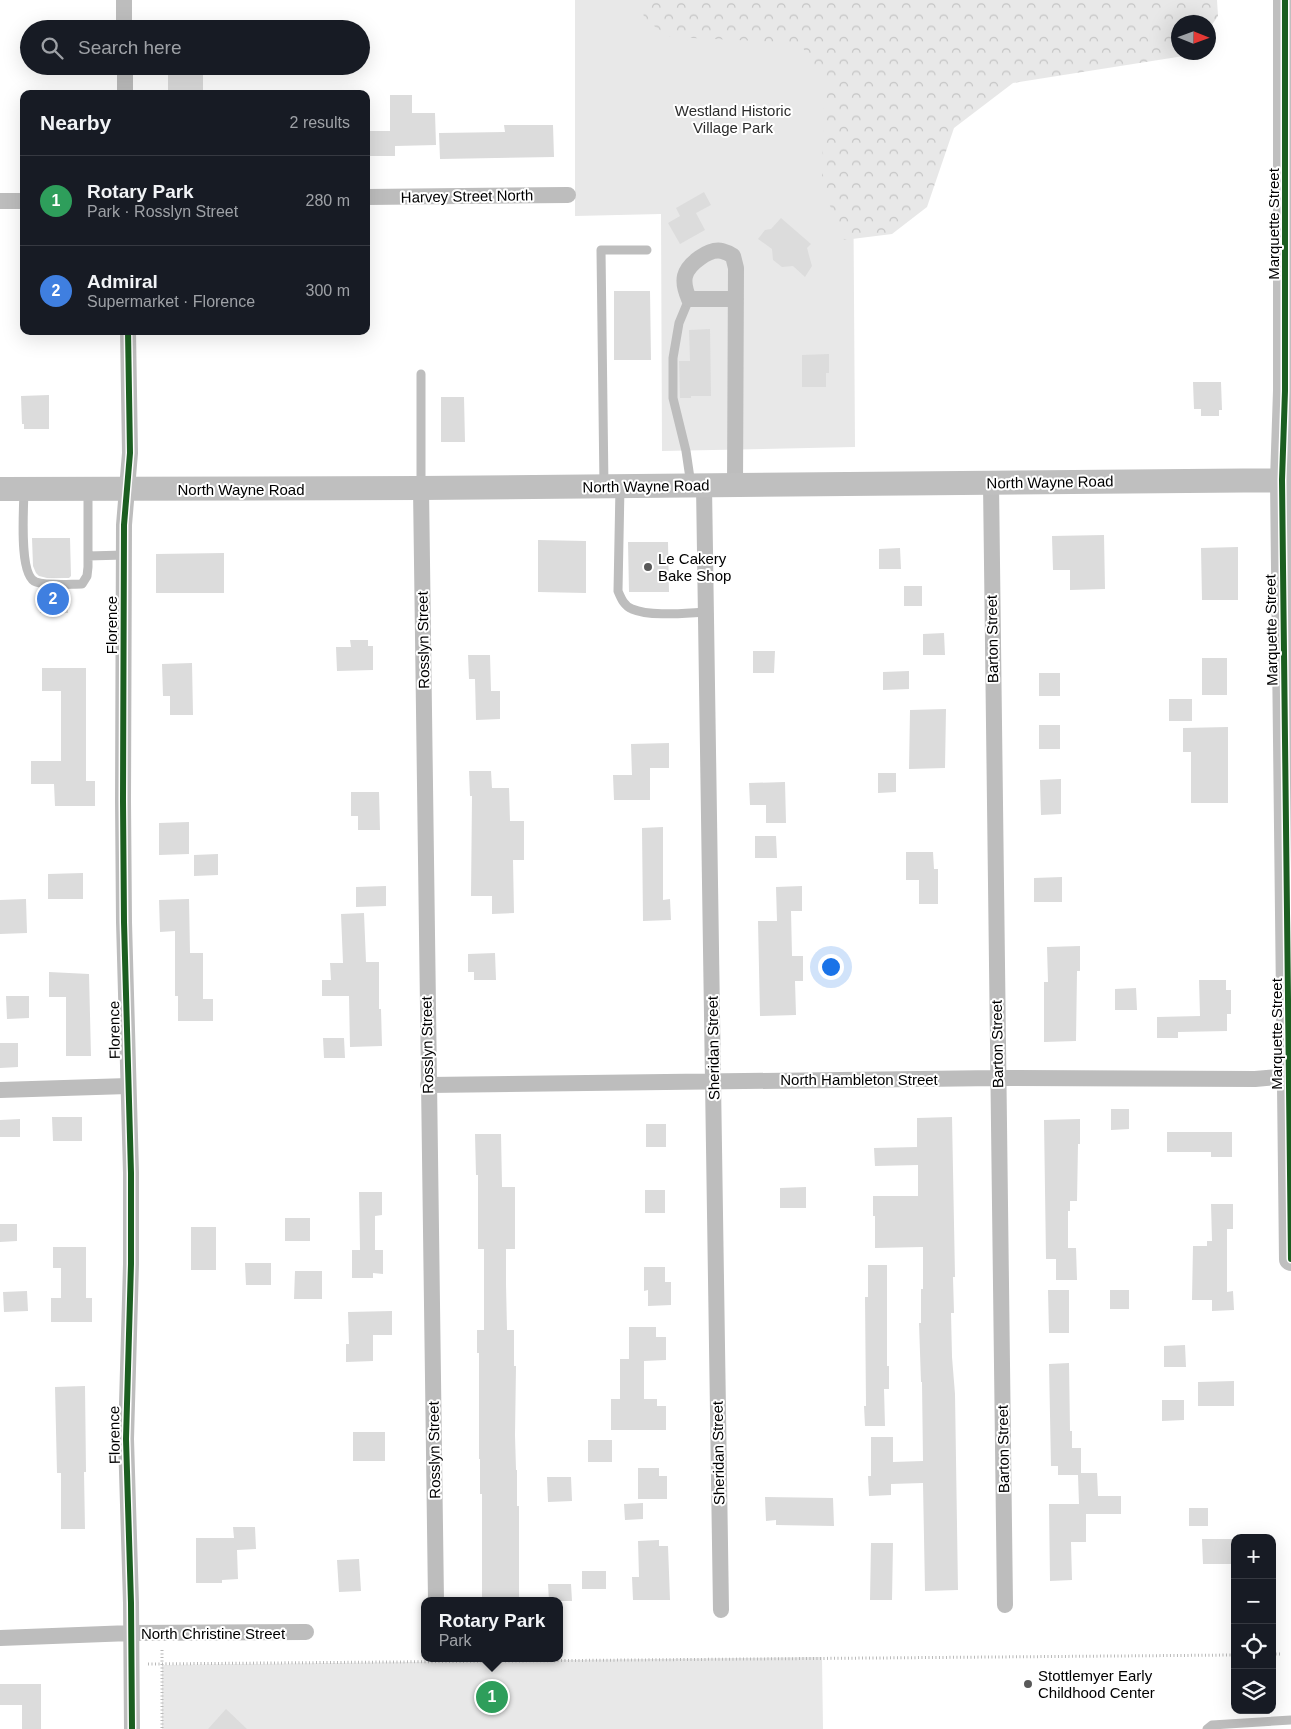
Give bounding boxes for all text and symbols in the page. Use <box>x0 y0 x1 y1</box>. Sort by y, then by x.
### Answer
north arrow <box>1171 15 1216 60</box>
search box <box>20 20 370 75</box>
icon: search <box>38 34 66 62</box>
text: Search here <box>78 37 182 58</box>
park label: Westland Historic Village Park <box>675 102 792 136</box>
text: Nearby <box>40 111 111 134</box>
text: 2 results <box>290 114 350 131</box>
street label: Marquette Street <box>1265 167 1282 280</box>
text: Rotary Park <box>87 181 194 202</box>
street label: Harvey Street North <box>401 186 533 206</box>
text: 1 <box>52 192 60 209</box>
text: 280 m <box>306 192 350 209</box>
text: Park · Rosslyn Street <box>87 203 238 220</box>
text: Admiral <box>87 271 158 292</box>
text: 2 <box>52 282 60 299</box>
text: 300 m <box>306 282 350 299</box>
text: Supermarket · Florence <box>87 293 255 310</box>
street label: North Wayne Road <box>986 472 1114 492</box>
street label: North Wayne Road <box>582 476 710 496</box>
street label: North Wayne Road <box>177 481 305 498</box>
place label: Le Cakery Bake Shop <box>658 550 731 584</box>
marker: Le Cakery Bake Shop <box>642 561 654 573</box>
street label: Marquette Street <box>1262 573 1280 686</box>
pin: 2 <box>37 580 69 618</box>
street label: Rosslyn Street <box>414 590 432 689</box>
street label: Barton Street <box>983 594 1001 683</box>
street label: Florence <box>103 596 120 654</box>
your location <box>818 954 844 980</box>
street label: Marquette Street <box>1268 977 1285 1090</box>
street label: Rosslyn Street <box>418 995 436 1094</box>
street label: Sheridan Street <box>704 995 722 1100</box>
street label: Barton Street <box>988 999 1006 1088</box>
street label: Florence <box>105 1001 123 1059</box>
street label: North Hambleton Street <box>780 1071 939 1088</box>
street label: Rosslyn Street <box>425 1400 443 1499</box>
street label: Sheridan Street <box>709 1400 727 1505</box>
street label: Barton Street <box>994 1404 1012 1493</box>
street label: Florence <box>105 1406 123 1464</box>
map controls <box>1231 1534 1276 1714</box>
button: + <box>1231 1534 1276 1579</box>
button: − <box>1231 1579 1276 1624</box>
popup <box>421 1597 563 1662</box>
text: Rotary Park <box>439 1610 545 1631</box>
button: locate <box>1231 1624 1276 1669</box>
street label: North Christine Street <box>141 1625 286 1642</box>
text: Park <box>439 1632 472 1649</box>
place label: Stottlemyer Early Childhood Center <box>1038 1667 1155 1701</box>
button: layers <box>1231 1669 1276 1714</box>
pin: 1 <box>476 1678 508 1716</box>
marker: Stottlemyer Early Childhood Center <box>1022 1678 1034 1690</box>

